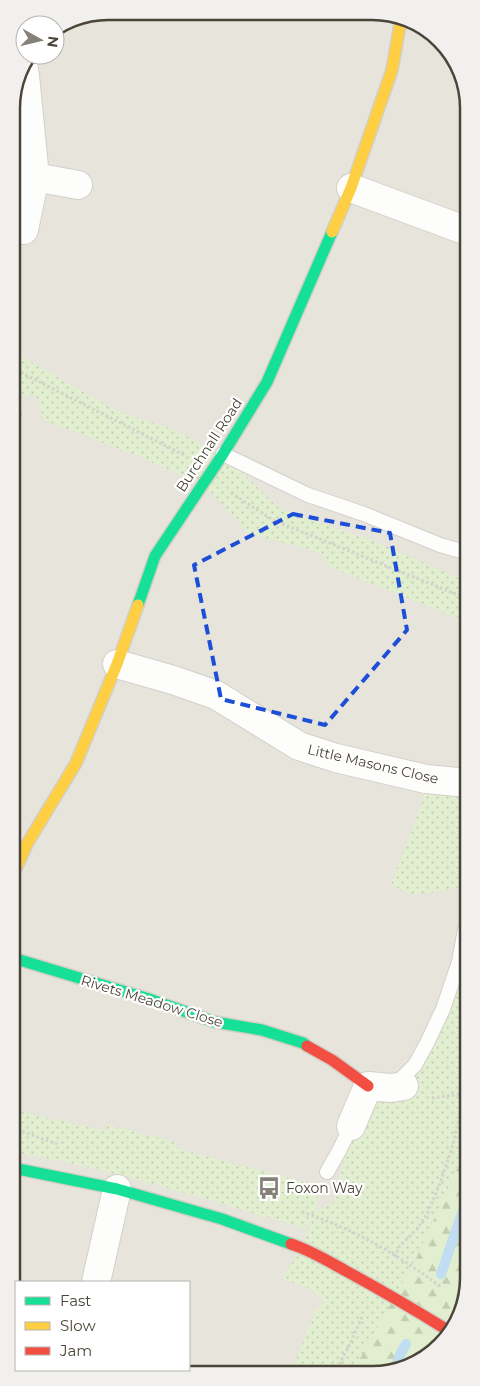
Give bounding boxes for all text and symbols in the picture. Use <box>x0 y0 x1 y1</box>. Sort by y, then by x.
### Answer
north arrow <box>15 15 65 65</box>
text: N <box>43 35 63 49</box>
street label: Burchnall Road <box>172 395 246 495</box>
street label: Little Masons Close <box>306 740 440 788</box>
street label: Rivets Meadow Close <box>79 971 225 1031</box>
bus stop icon: Foxon Way <box>256 1175 282 1201</box>
place label: Foxon Way <box>286 1179 363 1197</box>
legend <box>15 1281 190 1371</box>
text: Fast <box>60 1291 91 1310</box>
text: Slow <box>60 1316 96 1335</box>
text: Jam <box>59 1341 92 1360</box>

